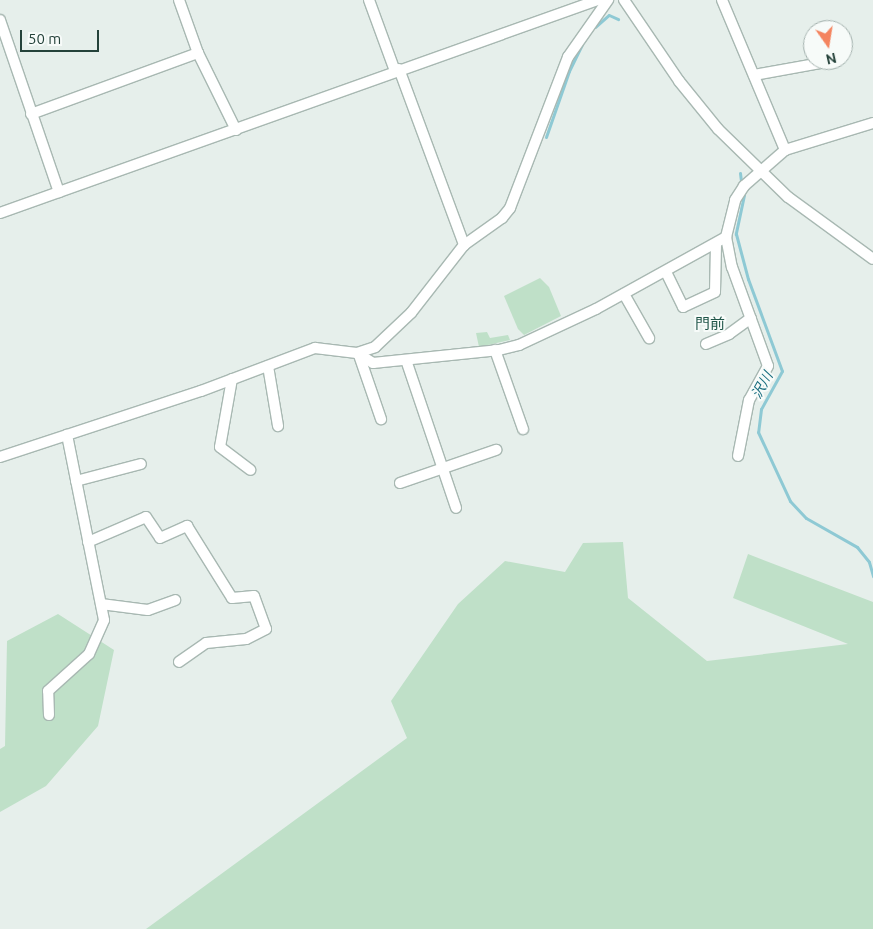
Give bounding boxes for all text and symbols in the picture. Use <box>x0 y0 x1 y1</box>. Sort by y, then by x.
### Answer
scale bar <box>22 20 101 52</box>
north arrow <box>803 20 853 70</box>
text: 50 m <box>28 30 61 47</box>
text: N <box>824 50 838 68</box>
district label: 門前 <box>695 315 725 333</box>
water label: 沢川 <box>748 369 776 401</box>

